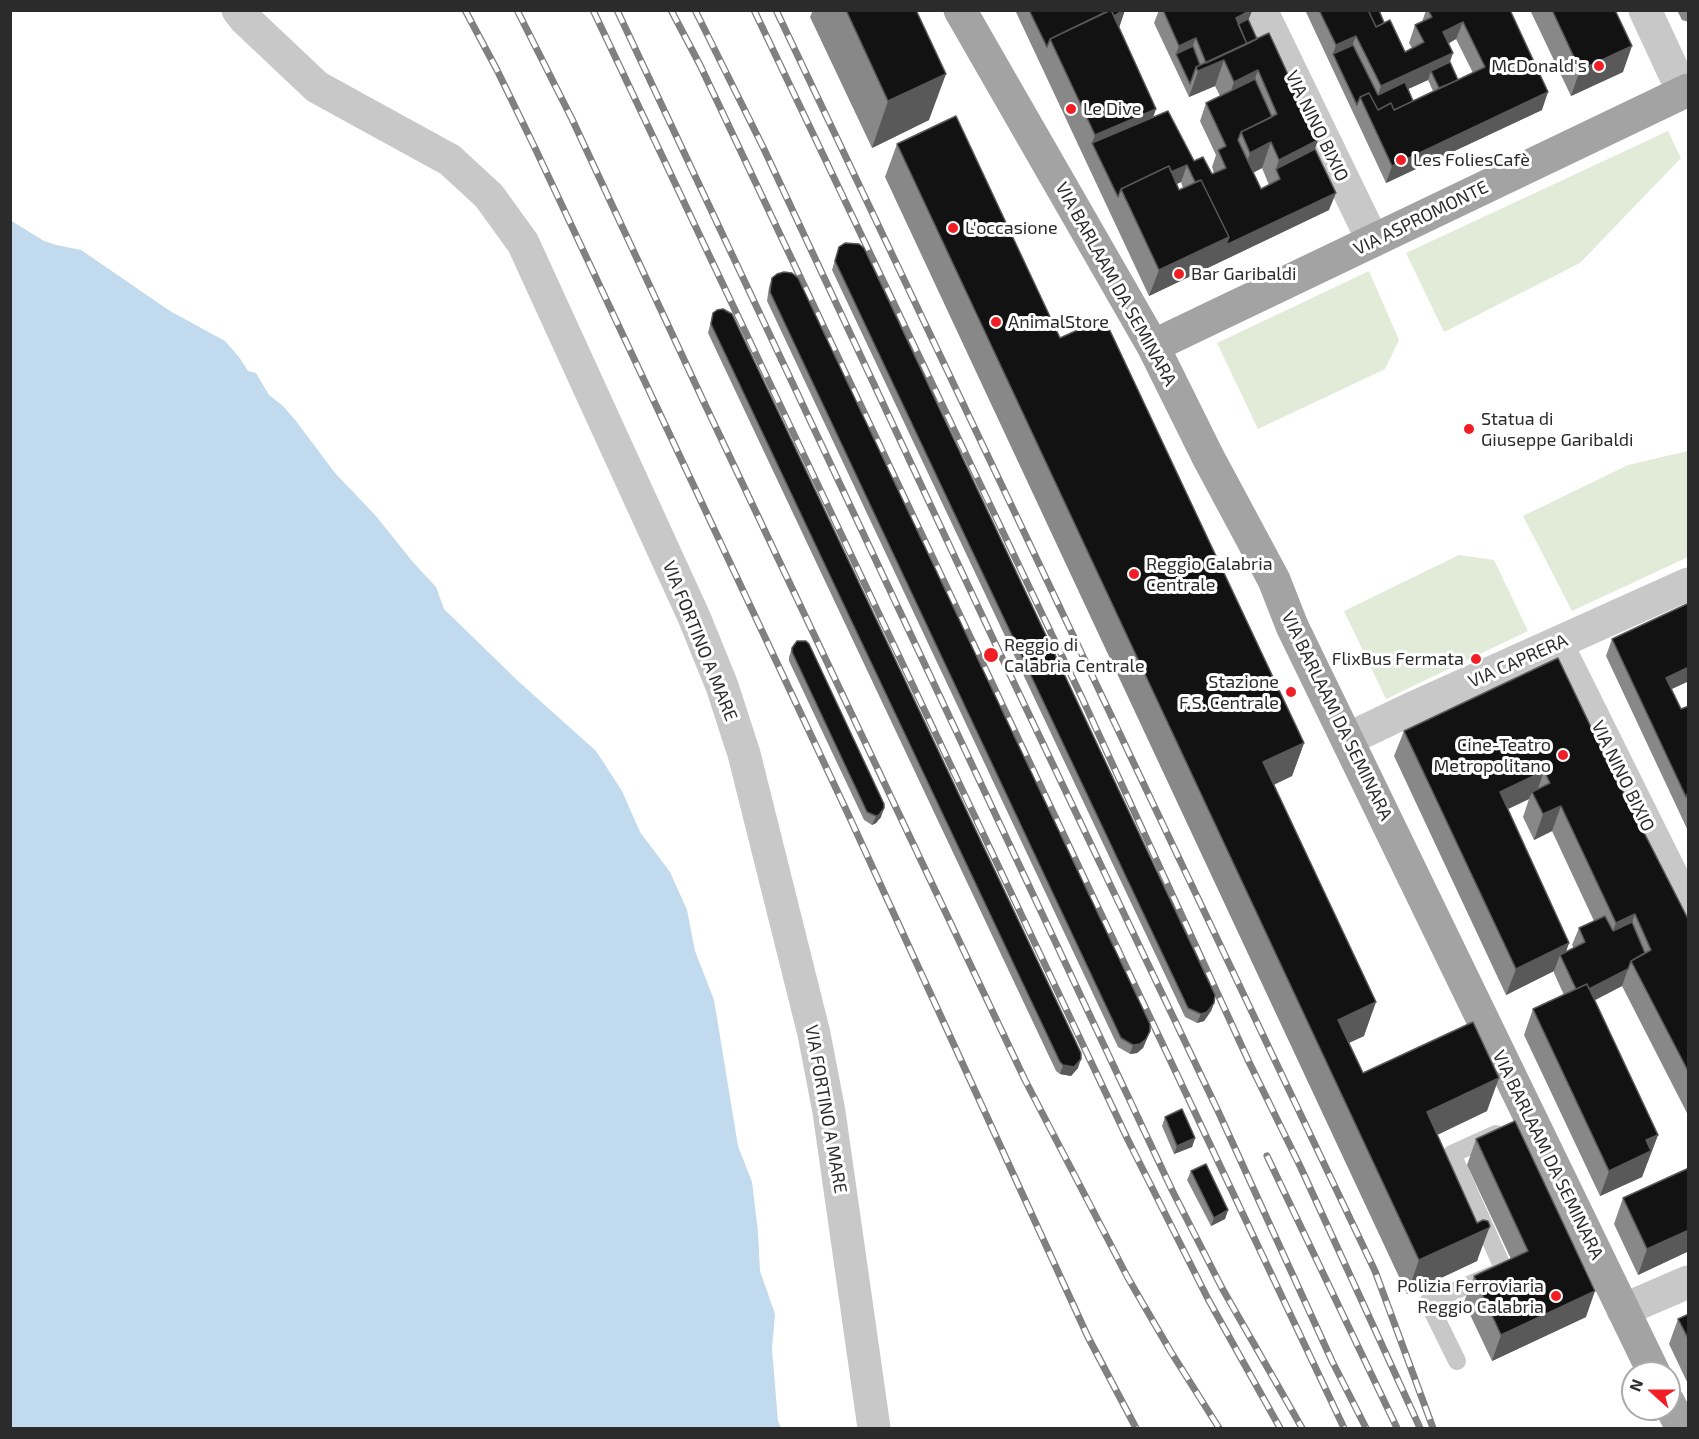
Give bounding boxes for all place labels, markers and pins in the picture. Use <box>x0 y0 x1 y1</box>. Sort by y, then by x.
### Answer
place label: McDonald's <box>1491 55 1587 77</box>
marker: McDonald's <box>1592 59 1606 73</box>
place label: Le Dive <box>1083 98 1141 120</box>
marker: Le Dive <box>1064 102 1078 116</box>
place label: Les FoliesCafè <box>1413 149 1530 171</box>
marker: Les FoliesCafè <box>1394 153 1408 167</box>
place label: L'occasione <box>965 217 1058 239</box>
marker: L'occasione <box>946 221 960 235</box>
place label: Bar Garibaldi <box>1191 263 1296 285</box>
marker: Bar Garibaldi <box>1172 267 1186 281</box>
place label: AnimalStore <box>1008 311 1109 333</box>
marker: AnimalStore <box>989 315 1003 329</box>
place label: Statua di Giuseppe Garibaldi <box>1481 408 1634 450</box>
marker: Statua di Giuseppe Garibaldi <box>1462 422 1476 436</box>
place label: Reggio Calabria Centrale <box>1146 553 1273 596</box>
marker: Reggio Calabria Centrale <box>1127 567 1141 581</box>
place label: Reggio di Calabria Centrale <box>1004 634 1145 676</box>
marker: Reggio di Calabria Centrale <box>982 646 1000 664</box>
place label: FlixBus Fermata <box>1332 648 1464 670</box>
marker: FlixBus Fermata <box>1469 652 1483 666</box>
place label: Stazione F.S. Centrale <box>1179 671 1279 714</box>
marker: Stazione F.S. Centrale <box>1284 685 1298 699</box>
place label: Cine-Teatro Metropolitano <box>1434 734 1551 777</box>
marker: Cine-Teatro Metropolitano <box>1556 748 1570 762</box>
place label: Polizia Ferroviaria Reggio Calabria <box>1397 1275 1544 1318</box>
marker: Polizia Ferroviaria Reggio Calabria <box>1549 1289 1563 1303</box>

